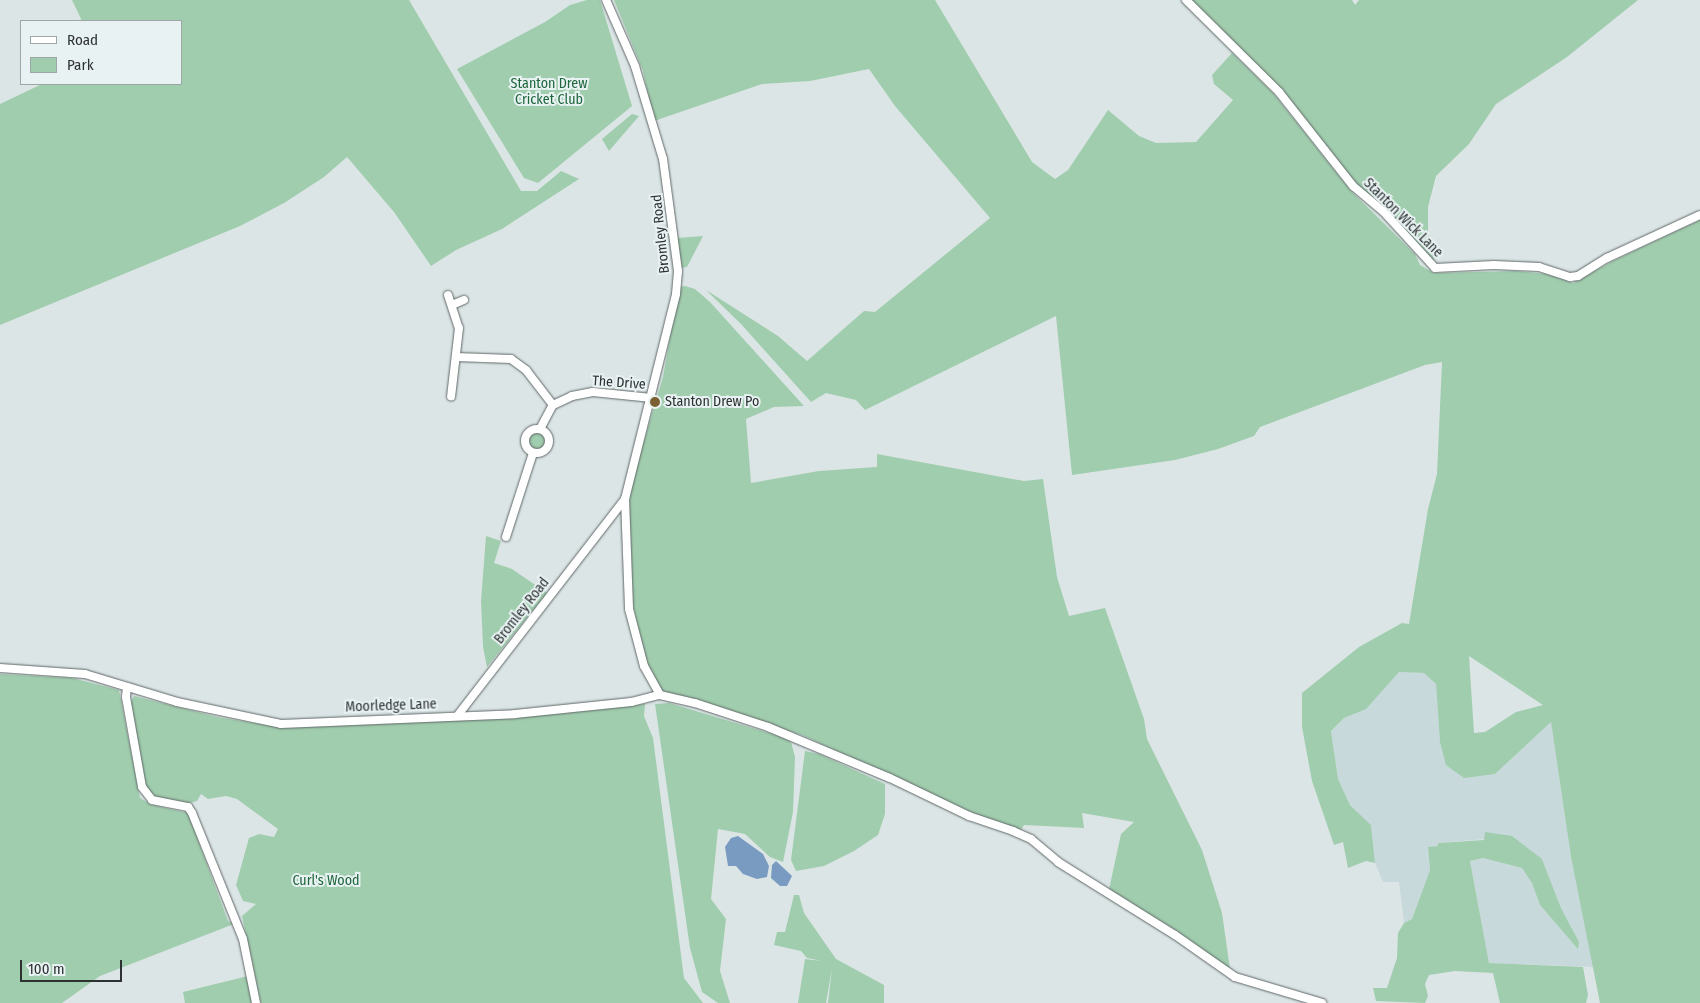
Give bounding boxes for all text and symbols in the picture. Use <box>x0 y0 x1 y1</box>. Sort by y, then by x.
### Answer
legend <box>20 20 182 85</box>
text: Road <box>67 31 98 49</box>
text: Park <box>67 56 94 74</box>
park label: Stanton Drew Cricket Club <box>511 76 587 108</box>
street label: Stanton Wick Lane <box>1360 175 1446 261</box>
street label: Bromley Road <box>649 194 673 274</box>
street label: The Drive <box>592 373 646 393</box>
place label: Stanton Drew Po <box>665 394 759 410</box>
marker: Stanton Drew Po <box>649 396 661 408</box>
street label: Bromley Road <box>491 575 553 647</box>
street label: Moorledge Lane <box>345 696 437 716</box>
park label: Curl's Wood <box>292 873 360 889</box>
scale bar <box>22 950 125 982</box>
text: 100 m <box>28 960 65 978</box>

